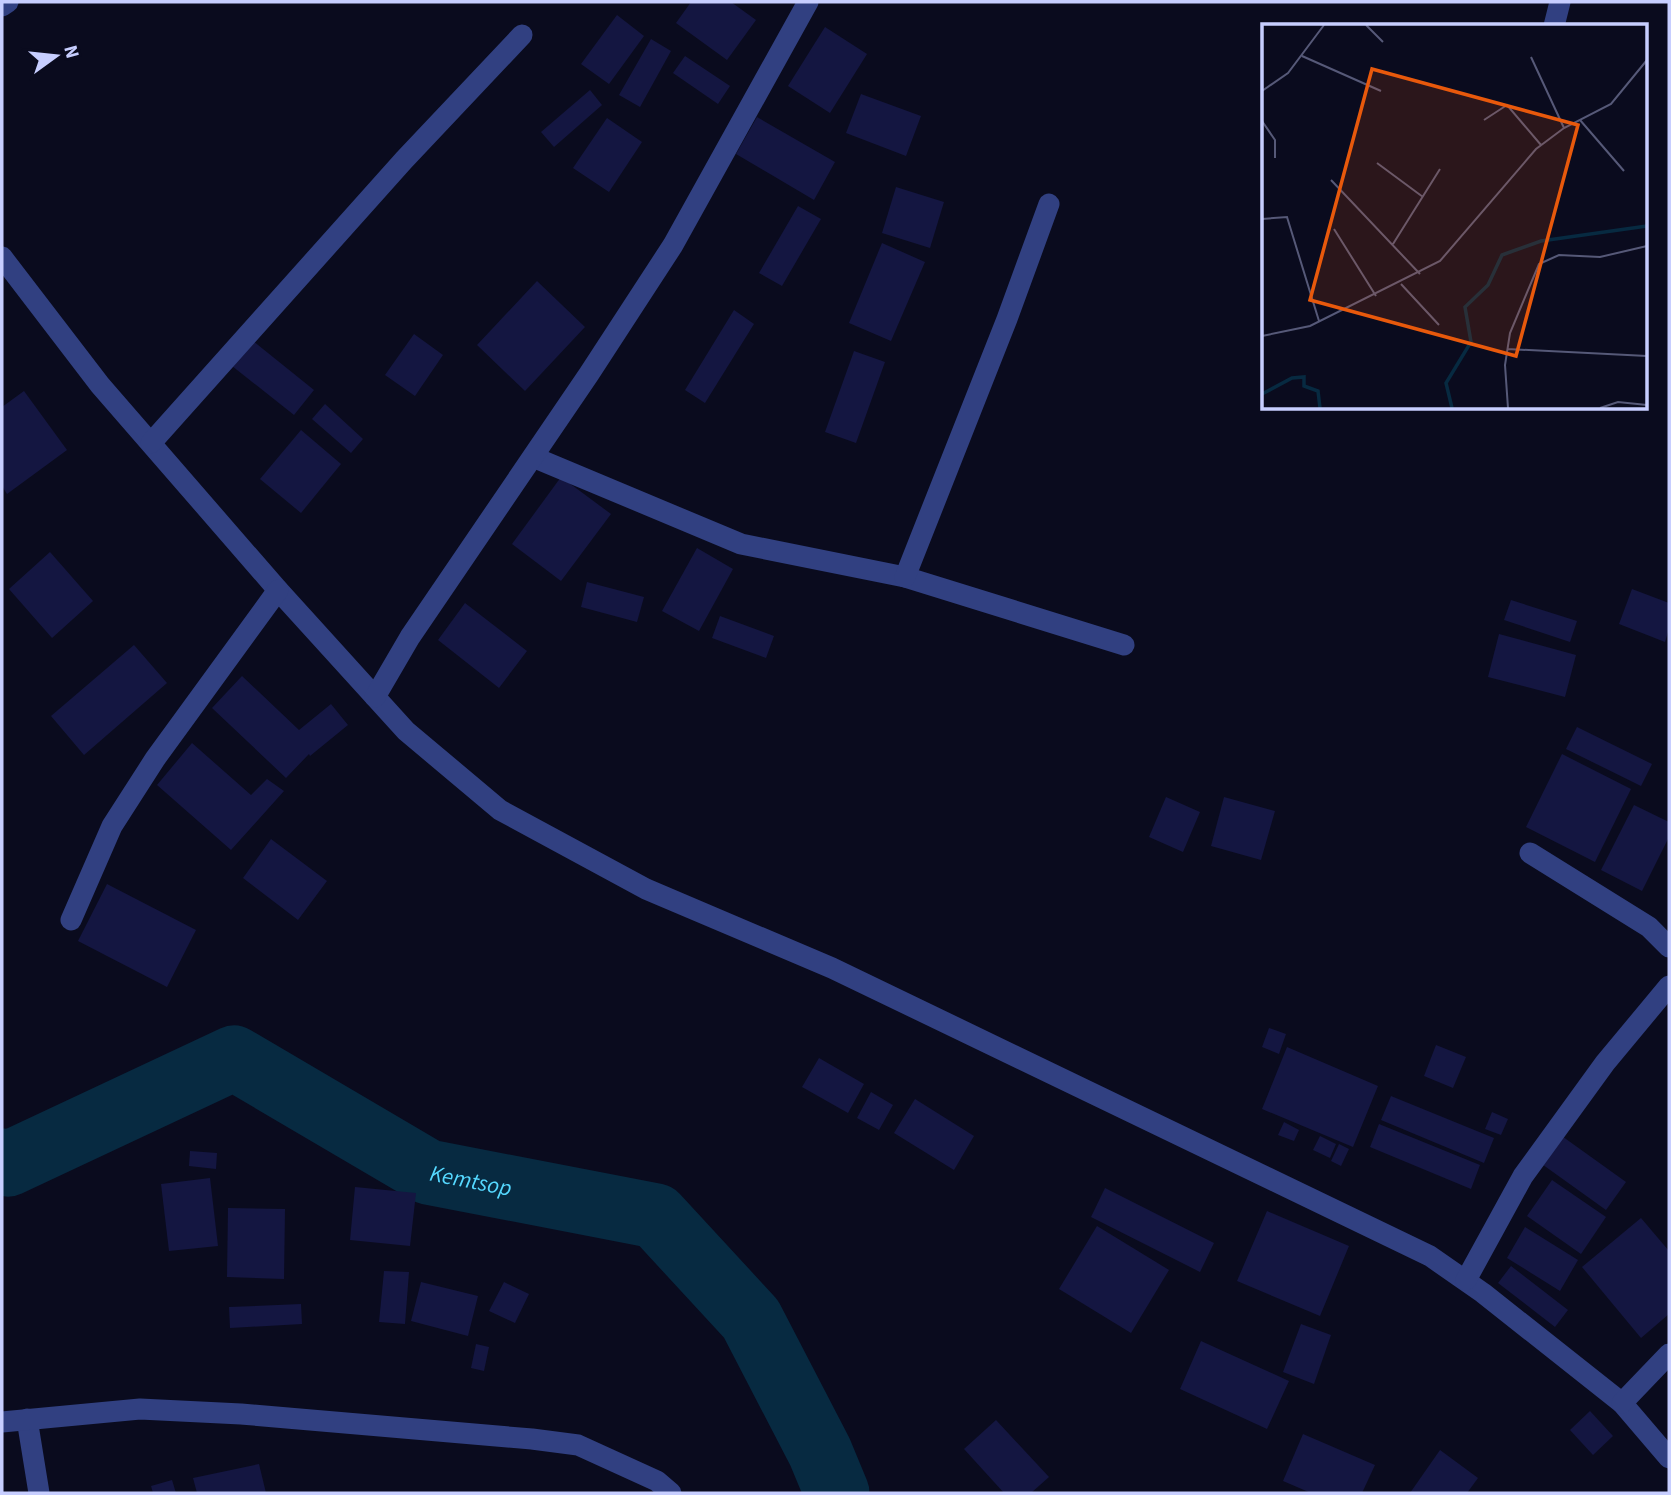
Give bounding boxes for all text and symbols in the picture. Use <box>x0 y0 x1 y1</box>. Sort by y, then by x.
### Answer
north arrow <box>21 21 91 91</box>
inset map <box>1262 24 1646 410</box>
text: N <box>56 42 86 62</box>
water label: Kemtsop <box>427 1157 515 1205</box>

